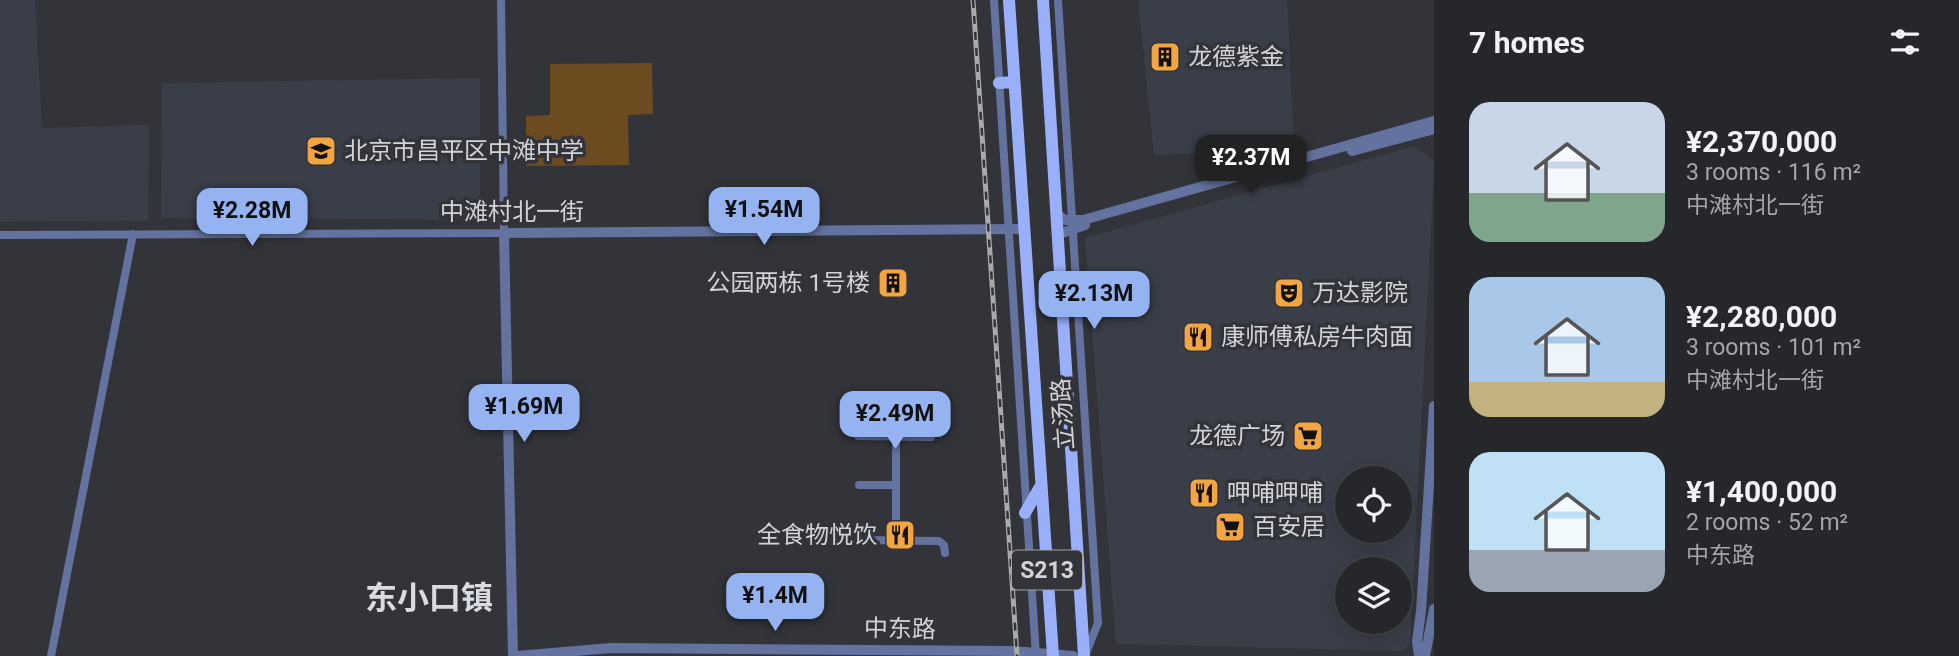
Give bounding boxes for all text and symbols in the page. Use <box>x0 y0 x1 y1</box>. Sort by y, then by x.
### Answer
icon: filters <box>1886 23 1924 61</box>
text: 7 homes <box>1469 25 1585 60</box>
building icon: 龙德紫金 <box>1148 40 1182 74</box>
place label: 龙德紫金 <box>1188 43 1284 71</box>
text: ¥2,370,000 <box>1686 124 1837 159</box>
icon: home <box>1525 130 1609 214</box>
school or university icon: 北京市昌平区中滩中学 <box>304 134 338 168</box>
pin: ¥2.37M <box>1194 136 1308 195</box>
place label: 北京市昌平区中滩中学 <box>344 137 584 165</box>
text: ¥2.37M <box>1212 144 1290 171</box>
text: 3 rooms · 116 m² <box>1686 159 1861 186</box>
pin: ¥2.28M <box>195 188 309 248</box>
pin: ¥1.54M <box>707 188 821 247</box>
text: 中滩村北一街 <box>1686 192 1824 219</box>
text: ¥1.54M <box>725 196 803 223</box>
text: ¥2.28M <box>213 197 291 224</box>
street label: 中滩村北一街 <box>440 198 584 226</box>
building icon: 公园两栋 1号楼 <box>876 266 910 300</box>
place label: 公园两栋 1号楼 <box>707 269 870 297</box>
pin: ¥2.13M <box>1037 272 1151 331</box>
theatre icon: 万达影院 <box>1272 276 1306 310</box>
place label: 万达影院 <box>1312 279 1408 307</box>
text: ¥2.13M <box>1055 280 1133 307</box>
text: ¥2,280,000 <box>1686 299 1837 334</box>
icon: home <box>1525 305 1609 389</box>
restaurant icon: 康师傅私房牛肉面 <box>1181 320 1215 354</box>
place label: 康师傅私房牛肉面 <box>1221 323 1413 351</box>
text: 3 rooms · 101 m² <box>1686 334 1861 361</box>
text: 中滩村北一街 <box>1686 367 1824 394</box>
street label: 立汤路 <box>1047 377 1079 451</box>
pin: ¥1.69M <box>467 384 581 444</box>
pin: ¥2.49M <box>838 392 952 451</box>
text: ¥1.69M <box>485 393 563 420</box>
text: ¥2.49M <box>856 400 934 427</box>
supermarket icon: 龙德广场 <box>1291 419 1325 453</box>
place label: 龙德广场 <box>1189 422 1285 450</box>
map controls <box>1335 466 1412 634</box>
button: locate <box>1335 466 1412 543</box>
text: ¥1,400,000 <box>1686 474 1837 509</box>
restaurant icon: 呷哺呷哺 <box>1187 476 1221 510</box>
place label: 呷哺呷哺 <box>1227 479 1323 507</box>
icon: home <box>1525 480 1609 564</box>
text: 2 rooms · 52 m² <box>1686 509 1848 536</box>
supermarket icon: 百安居 <box>1213 510 1247 544</box>
place label: 百安居 <box>1253 513 1325 541</box>
restaurant icon: 全食物悦饮 <box>883 518 917 552</box>
place label: 全食物悦饮 <box>757 521 877 549</box>
text: 中东路 <box>1686 542 1755 569</box>
road number: S213 <box>1012 550 1082 590</box>
button: layers <box>1335 557 1412 634</box>
pin: ¥1.4M <box>726 574 824 633</box>
district label: 东小口镇 <box>365 579 493 617</box>
text: ¥1.4M <box>742 582 808 609</box>
street label: 中东路 <box>864 614 936 644</box>

